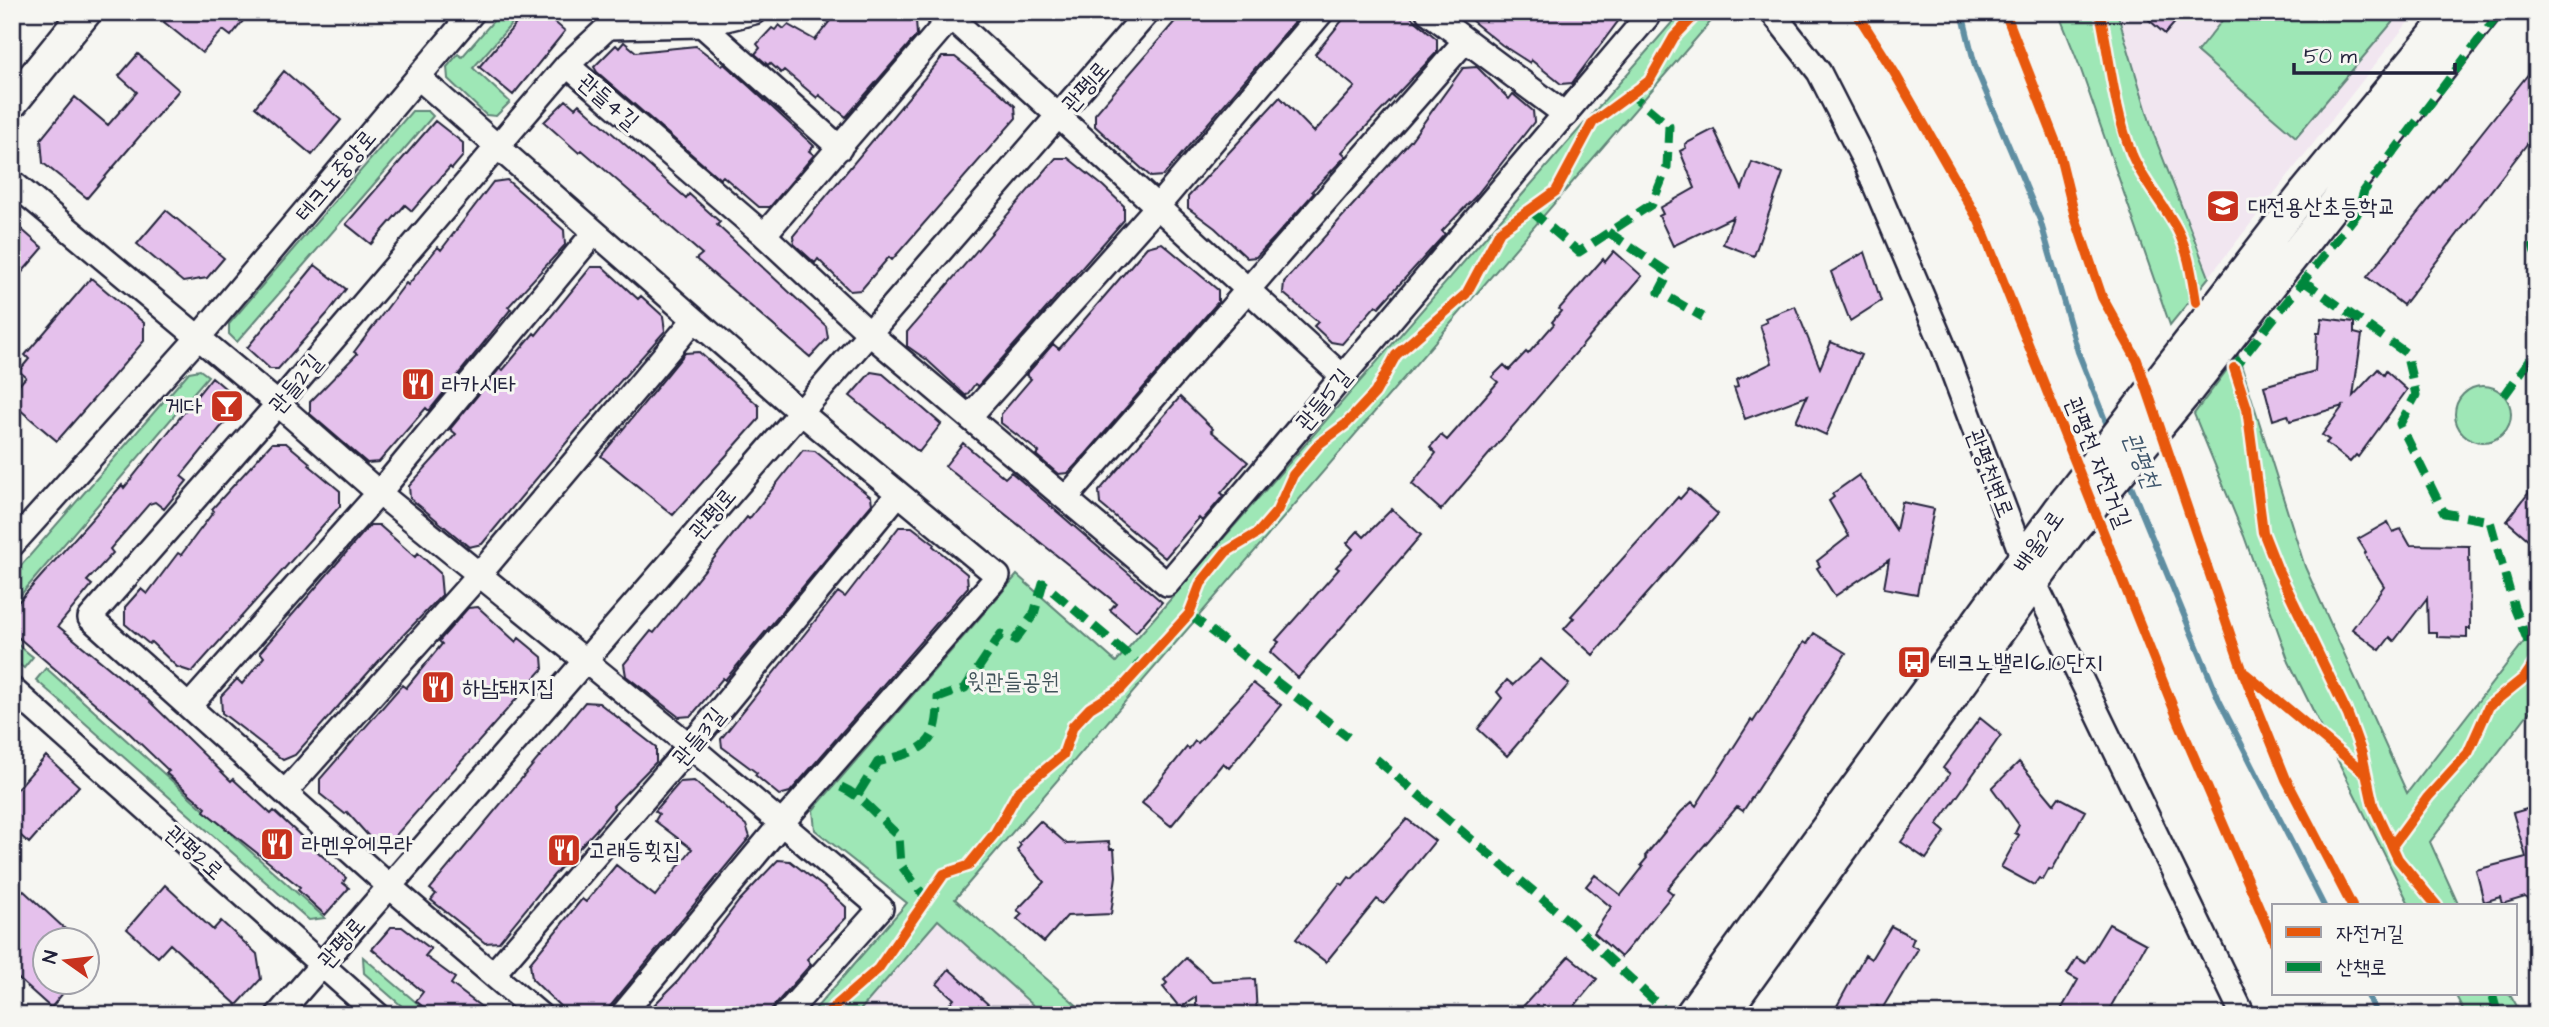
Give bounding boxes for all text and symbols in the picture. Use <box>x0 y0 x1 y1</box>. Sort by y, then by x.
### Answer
scale bar <box>2294 32 2454 76</box>
text: 50 m <box>2304 42 2358 71</box>
street label: 관평1로 <box>1054 54 1117 119</box>
street label: 관들4길 <box>571 66 646 137</box>
street label: 테크노중앙로 <box>288 123 384 228</box>
school or university icon: 대전용산초등학교 <box>2204 187 2242 225</box>
place label: 대전용산초등학교 <box>2248 191 2396 223</box>
street label: 관들2길 <box>261 347 330 420</box>
street label: 관들5길 <box>1288 362 1359 437</box>
restaurant icon: 라카시타 <box>399 365 437 403</box>
place label: 라카시타 <box>442 369 516 401</box>
bar icon: 게다 <box>208 387 246 425</box>
place label: 게다 <box>165 391 202 423</box>
street label: 관평천 자전거길 <box>2057 392 2139 533</box>
street label: 관평천변로 <box>1959 424 2022 522</box>
water label: 관평천 <box>2114 427 2169 496</box>
street label: 관평1로 <box>682 481 744 546</box>
street label: 배울2로 <box>2006 504 2072 579</box>
bus stop icon: 테크노밸리6.10단지 <box>1895 643 1933 681</box>
place label: 테크노밸리6.10단지 <box>1938 647 2103 679</box>
park label: 윗관들공원 <box>967 666 1059 698</box>
restaurant icon: 하남돼지집 <box>419 668 457 706</box>
place label: 하남돼지집 <box>462 672 555 704</box>
street label: 관들3길 <box>665 701 733 773</box>
street label: 관평2로 <box>158 818 231 888</box>
restaurant icon: 라멘우에무라 <box>258 825 296 863</box>
place label: 라멘우에무라 <box>302 829 413 861</box>
restaurant icon: 고래등횟집 <box>545 831 583 869</box>
place label: 고래등횟집 <box>588 835 681 867</box>
legend <box>2272 904 2518 996</box>
street label: 관평1로 <box>310 910 373 975</box>
text: 자전거길 <box>2336 919 2404 948</box>
north arrow <box>32 926 102 996</box>
text: N <box>36 948 66 966</box>
text: 산책로 <box>2336 953 2387 982</box>

